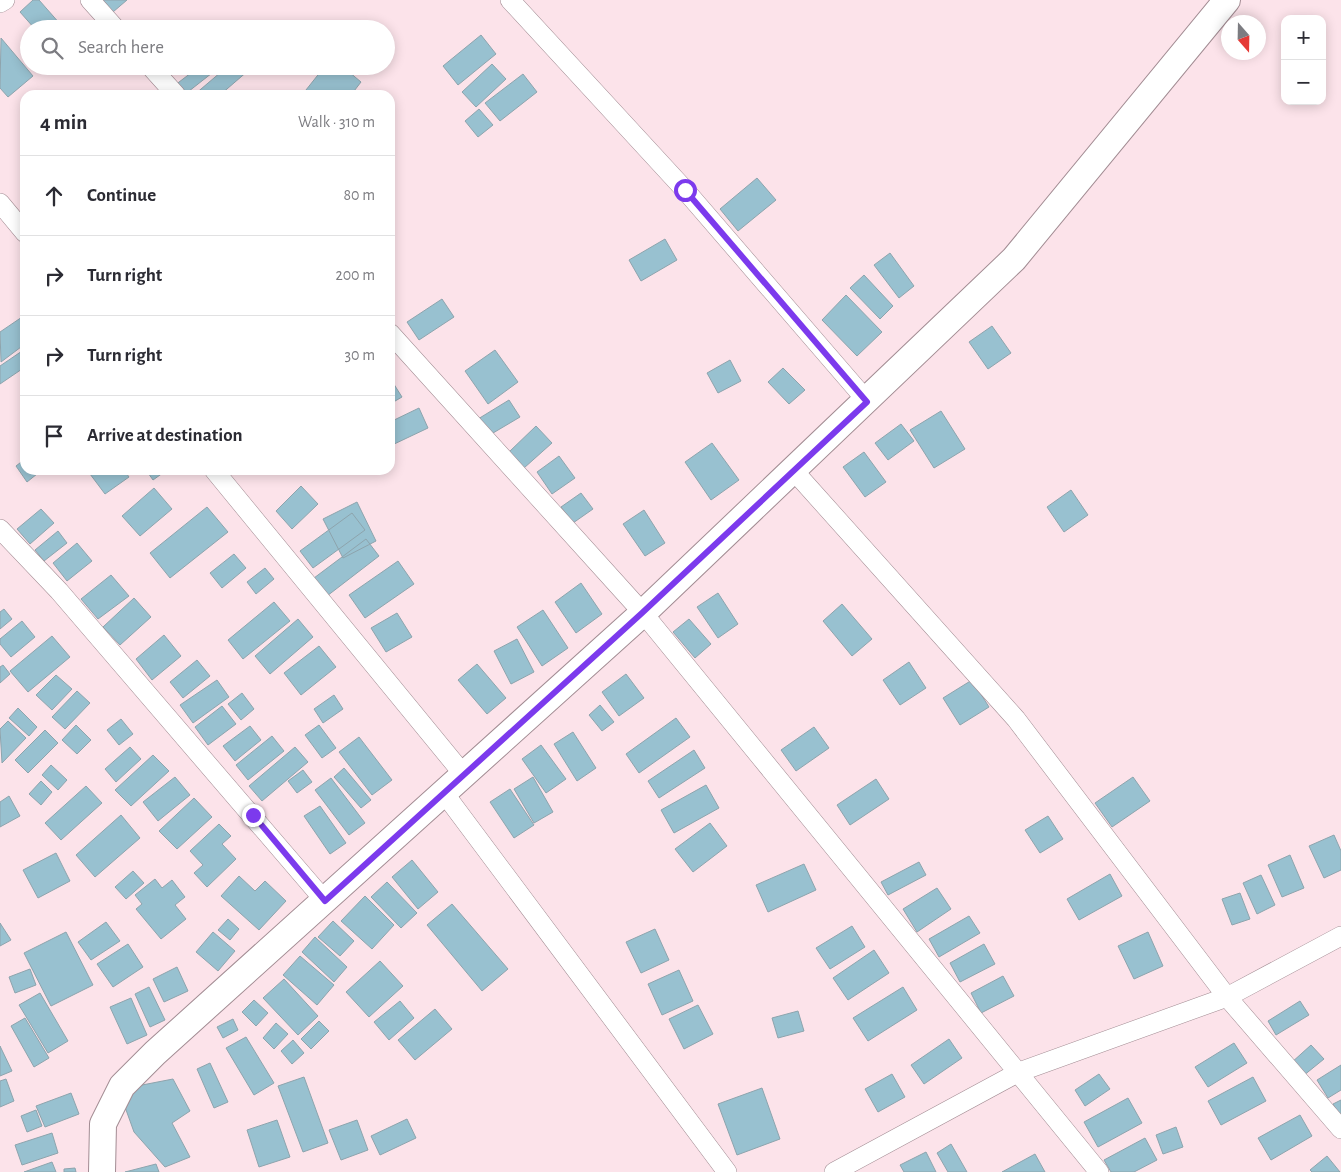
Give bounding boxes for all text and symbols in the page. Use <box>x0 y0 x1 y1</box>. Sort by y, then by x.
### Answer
north arrow <box>1221 15 1266 60</box>
map controls <box>1281 15 1326 105</box>
button: + <box>1281 15 1326 60</box>
search box <box>20 20 395 75</box>
icon: search <box>38 34 66 62</box>
text: Search here <box>78 38 164 57</box>
button: − <box>1281 60 1326 105</box>
text: 4 min <box>40 112 87 133</box>
text: Walk · 310 m <box>298 114 375 130</box>
route start <box>674 179 697 202</box>
icon: ahead <box>40 182 68 210</box>
text: Continue <box>87 186 156 205</box>
text: 80 m <box>344 187 375 203</box>
icon: right <box>40 262 68 290</box>
text: Turn right <box>87 266 162 285</box>
text: 200 m <box>335 267 375 283</box>
icon: right <box>40 342 68 370</box>
text: Turn right <box>87 346 162 365</box>
text: 30 m <box>345 347 375 363</box>
icon: arrive <box>40 422 68 450</box>
text: Arrive at destination <box>87 426 243 445</box>
route end <box>242 804 265 827</box>

